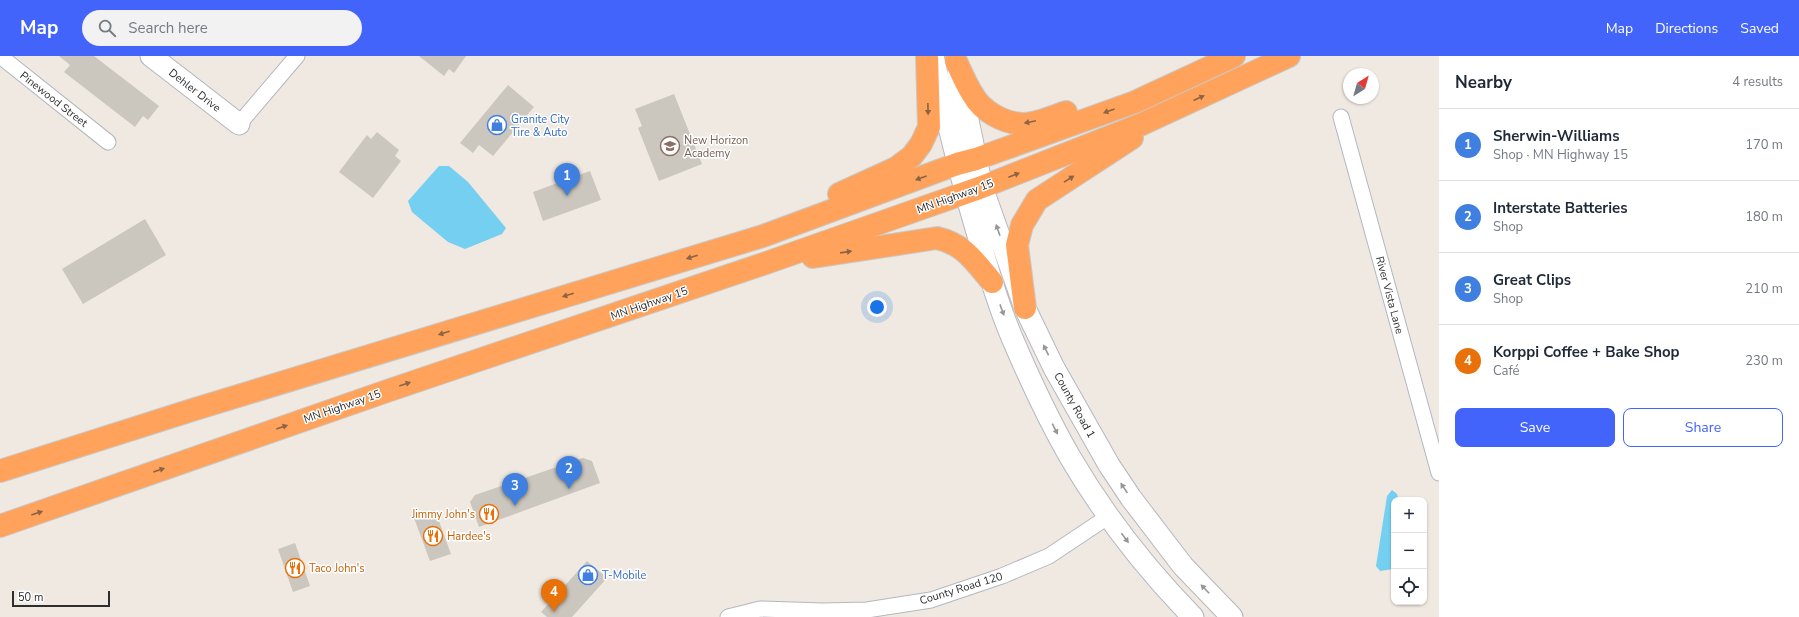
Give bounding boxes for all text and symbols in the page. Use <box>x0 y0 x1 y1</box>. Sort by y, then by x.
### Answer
search box <box>82 10 362 46</box>
text: Map <box>20 15 58 41</box>
icon: search <box>96 17 118 39</box>
text: Search here <box>128 18 208 38</box>
text: Map <box>1606 19 1633 38</box>
text: Directions <box>1655 19 1718 38</box>
text: Saved <box>1740 19 1779 38</box>
street label: Dehler Drive <box>166 65 224 116</box>
street label: Pinewood Street <box>17 68 91 131</box>
north arrow <box>1343 68 1379 104</box>
text: Nearby <box>1455 71 1512 94</box>
text: 4 results <box>1732 73 1783 91</box>
one-way arrow <box>1193 95 1204 101</box>
one-way arrow <box>925 103 932 115</box>
one-way arrow <box>1102 109 1114 115</box>
place label: Granite City Tire & Auto <box>511 112 570 140</box>
shop icon: Granite City Tire & Auto <box>486 114 508 136</box>
one-way arrow <box>1024 120 1036 126</box>
text: Sherwin-Williams <box>1493 126 1619 146</box>
place label: New Horizon Academy <box>684 133 748 161</box>
school or university icon: New Horizon Academy <box>659 135 681 157</box>
text: 1 <box>1464 136 1472 154</box>
text: 170 m <box>1745 136 1783 154</box>
text: Shop · MN Highway 15 <box>1493 146 1628 164</box>
pin: 1 <box>554 163 580 196</box>
one-way arrow <box>1009 171 1021 177</box>
one-way arrow <box>914 175 926 181</box>
one-way arrow <box>1064 175 1074 183</box>
street label: MN Highway 15 <box>915 176 996 217</box>
text: Interstate Batteries <box>1493 198 1628 218</box>
text: 2 <box>1464 208 1472 226</box>
text: 180 m <box>1745 208 1783 226</box>
text: Shop <box>1493 218 1523 236</box>
one-way arrow <box>994 224 1000 236</box>
one-way arrow <box>840 249 852 255</box>
one-way arrow <box>686 254 698 260</box>
street label: River Vista Lane <box>1372 255 1407 336</box>
text: Great Clips <box>1493 270 1571 290</box>
text: 3 <box>1464 280 1472 298</box>
text: 210 m <box>1745 280 1783 298</box>
street label: MN Highway 15 <box>609 283 690 324</box>
text: Shop <box>1493 290 1523 308</box>
one-way arrow <box>562 292 574 298</box>
your location <box>867 297 887 317</box>
one-way arrow <box>999 305 1005 317</box>
one-way arrow <box>437 330 449 336</box>
text: Korppi Coffee + Bake Shop <box>1493 342 1680 362</box>
one-way arrow <box>1043 345 1049 356</box>
text: 4 <box>1464 352 1472 370</box>
text: 230 m <box>1745 352 1783 370</box>
text: Café <box>1493 362 1520 380</box>
street label: County Road 1 <box>1050 370 1099 441</box>
one-way arrow <box>399 381 411 387</box>
street label: MN Highway 15 <box>302 386 383 427</box>
button: Save <box>1455 408 1615 447</box>
button: Share <box>1623 408 1783 447</box>
one-way arrow <box>1052 423 1059 435</box>
one-way arrow <box>277 424 289 430</box>
pin: 2 <box>556 456 582 489</box>
one-way arrow <box>154 466 166 472</box>
pin: 3 <box>502 473 528 506</box>
one-way arrow <box>1120 483 1128 493</box>
map controls <box>1391 497 1427 605</box>
button: + <box>1391 497 1427 533</box>
restaurant icon: Jimmy John's <box>478 503 500 525</box>
place label: Jimmy John's <box>411 507 475 522</box>
one-way arrow <box>31 510 43 516</box>
restaurant icon: Hardee's <box>422 525 444 547</box>
place label: Hardee's <box>447 529 491 544</box>
one-way arrow <box>1121 533 1129 544</box>
button: − <box>1391 533 1427 569</box>
restaurant icon: Taco John's <box>284 557 306 579</box>
place label: Taco John's <box>309 561 364 576</box>
shop icon: T-Mobile <box>577 564 599 586</box>
place label: T-Mobile <box>602 568 646 583</box>
street label: County Road 120 <box>918 569 1005 608</box>
button: locate <box>1391 569 1427 605</box>
pin: 4 <box>541 579 567 612</box>
one-way arrow <box>1200 584 1210 594</box>
scale bar <box>12 589 110 608</box>
text: 50 m <box>18 590 43 605</box>

